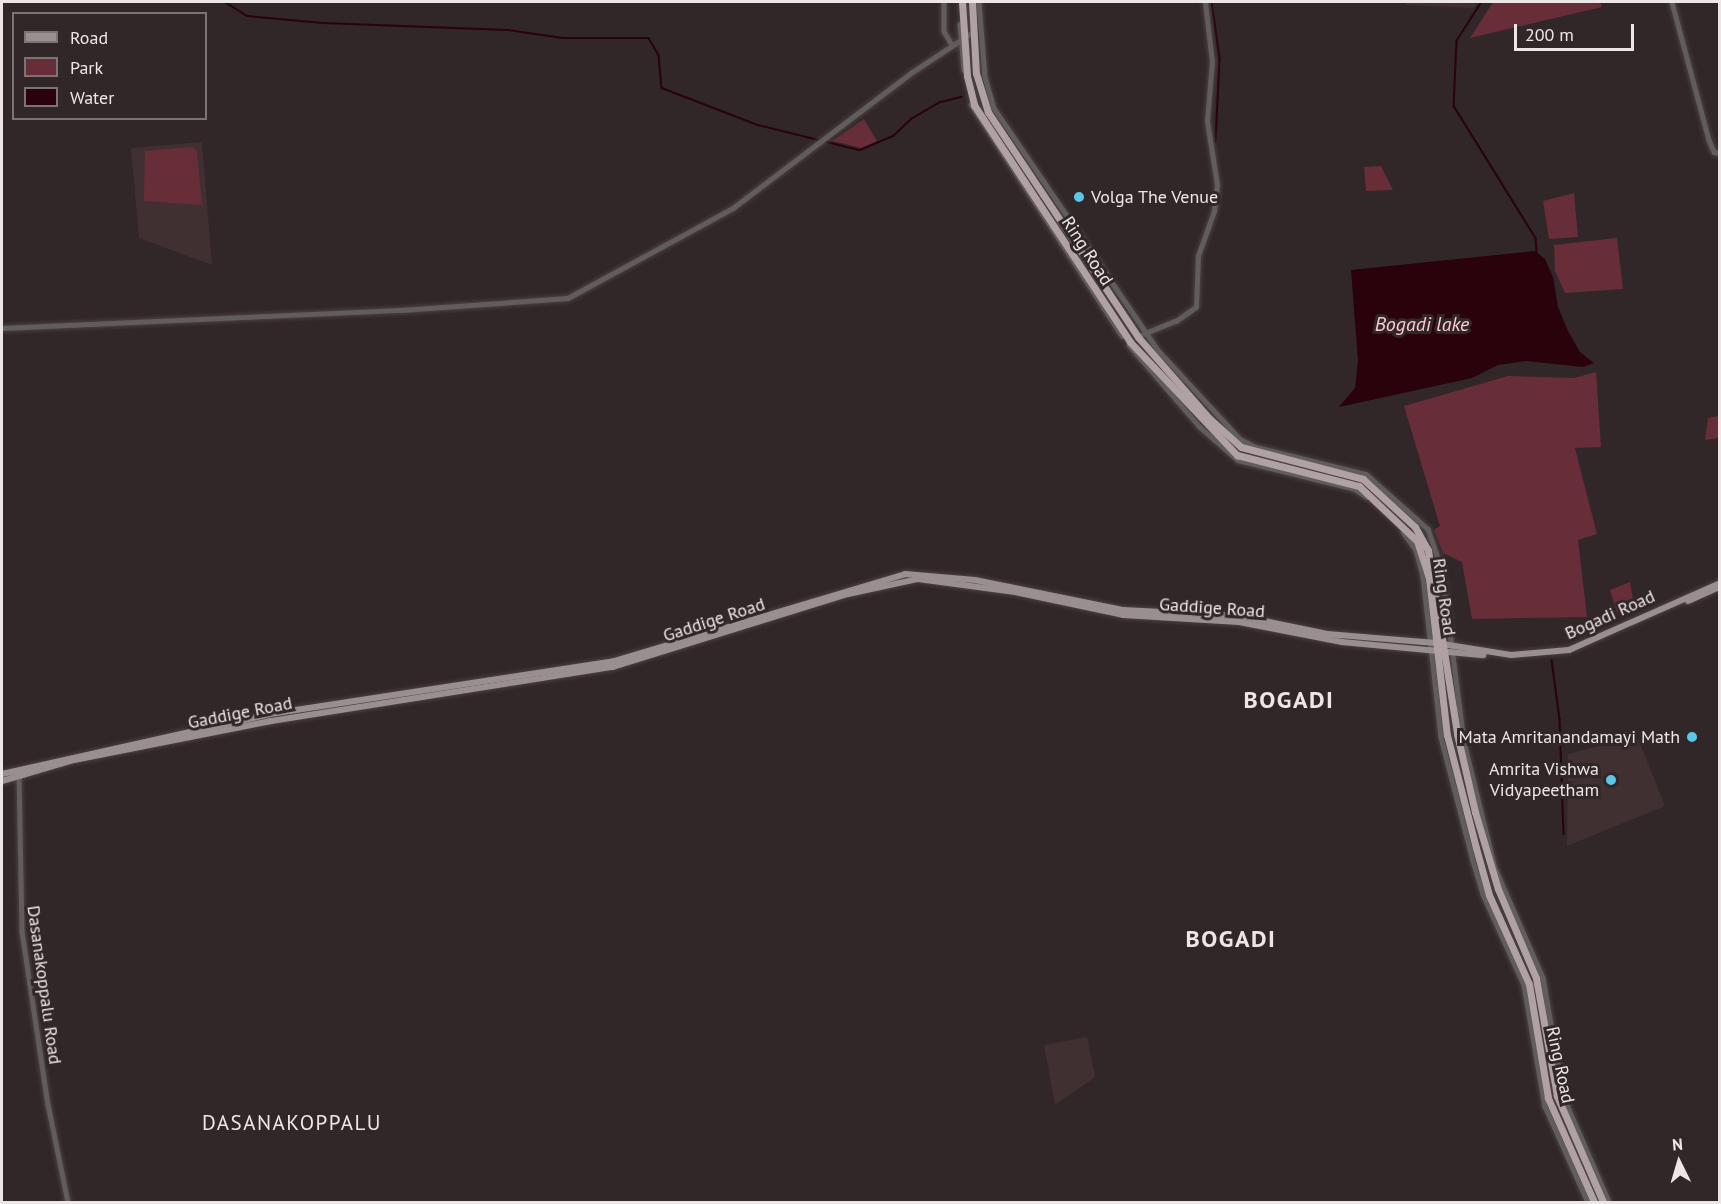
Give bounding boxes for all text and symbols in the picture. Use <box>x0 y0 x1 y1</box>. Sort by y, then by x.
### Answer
legend <box>12 12 207 120</box>
scale bar <box>1517 12 1637 50</box>
text: 200 m <box>1525 23 1574 46</box>
text: Road <box>70 26 108 49</box>
text: Park <box>70 56 103 79</box>
text: Water <box>70 86 114 109</box>
place label: Volga The Venue <box>1091 186 1219 208</box>
marker: Volga The Venue <box>1072 190 1086 204</box>
street label: Ring Road <box>1057 212 1117 290</box>
water label: Bogadi lake <box>1375 312 1469 336</box>
street label: Ring Road <box>1428 557 1460 637</box>
street label: Bogadi Road <box>1562 586 1658 644</box>
street label: Gaddige Road <box>660 593 768 647</box>
street label: Gaddige Road <box>1158 594 1266 622</box>
district label: BOGADI <box>1244 686 1334 714</box>
street label: Gaddige Road <box>186 692 294 734</box>
place label: Mata Amritanandamayi Math <box>1458 726 1680 748</box>
marker: Mata Amritanandamayi Math <box>1685 730 1699 744</box>
place label: Amrita Vishwa Vidyapeetham <box>1488 759 1599 802</box>
marker: Amrita Vishwa Vidyapeetham <box>1604 773 1618 787</box>
street label: Dasanakoppalu Road <box>22 904 66 1066</box>
district label: BOGADI <box>1186 925 1276 953</box>
street label: Ring Road <box>1541 1025 1579 1105</box>
district label: DASANAKOPPALU <box>202 1110 382 1136</box>
north arrow <box>1649 1132 1709 1192</box>
text: N <box>1671 1134 1684 1154</box>

